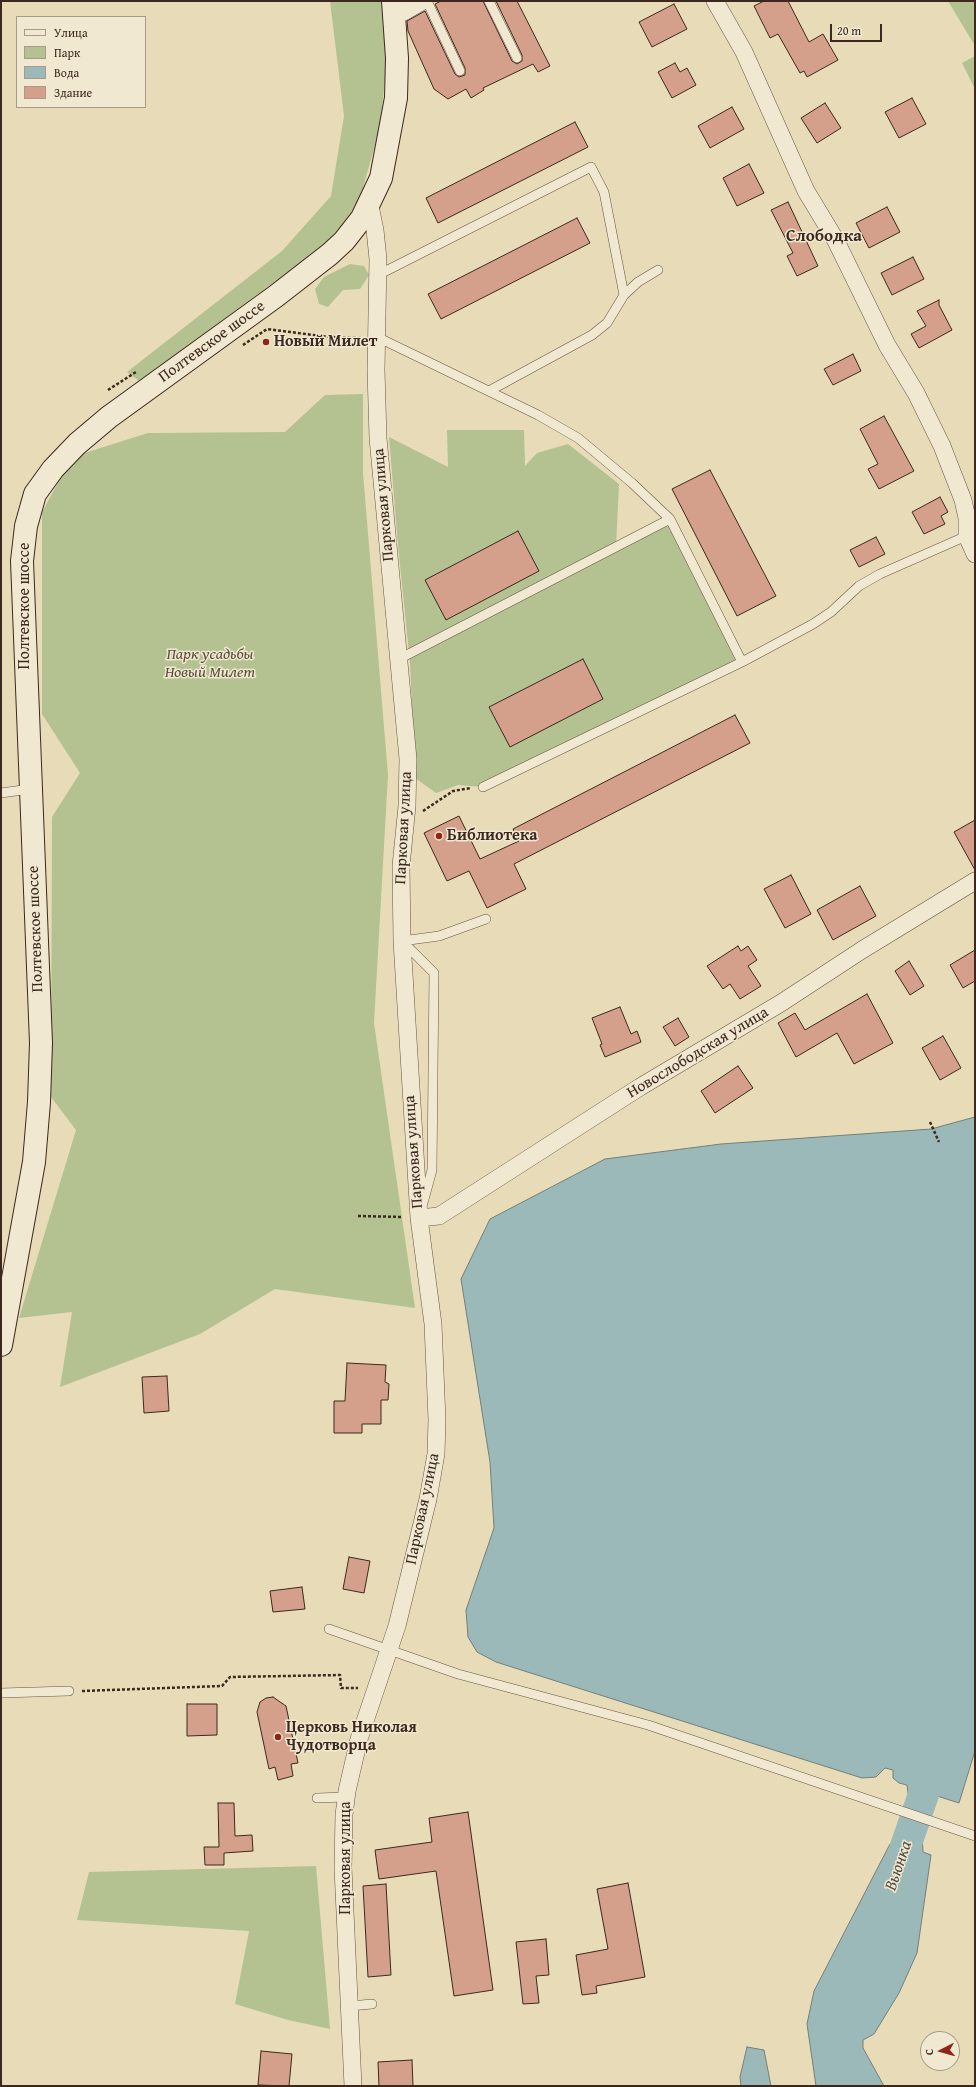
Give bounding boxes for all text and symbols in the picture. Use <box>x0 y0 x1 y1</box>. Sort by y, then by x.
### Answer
legend <box>16 16 146 108</box>
scale bar <box>832 16 884 42</box>
text: 20 m <box>837 22 861 39</box>
text: Улица <box>54 24 88 41</box>
text: Парк <box>54 44 80 61</box>
text: Вода <box>54 64 79 81</box>
text: Здание <box>54 84 92 101</box>
district label: Слободка <box>786 227 862 247</box>
street label: Полтевское шоссе <box>155 297 269 387</box>
place label: Новый Милет <box>274 332 377 352</box>
marker: Новый Милет <box>261 337 271 347</box>
street label: Парковая улица <box>369 448 399 562</box>
street label: Полтевское шоссе <box>15 543 35 669</box>
park label: Парк усадьбы Новый Милет <box>165 645 255 683</box>
street label: Парковая улица <box>391 771 417 885</box>
place label: Библиотека <box>447 826 537 846</box>
marker: Библиотека <box>434 831 444 841</box>
street label: Полтевское шоссе <box>24 865 48 993</box>
street label: Новослободская улица <box>624 1003 772 1103</box>
street label: Парковая улица <box>400 1095 428 1209</box>
street label: Парковая улица <box>402 1452 444 1566</box>
place label: Церковь Николая Чудотворца <box>286 1718 417 1756</box>
marker: Церковь Николая Чудотворца <box>273 1732 283 1742</box>
street label: Парковая улица <box>336 1801 356 1915</box>
water label: Вьюнка <box>881 1838 917 1894</box>
north arrow <box>920 2031 960 2071</box>
text: С <box>921 2048 937 2056</box>

